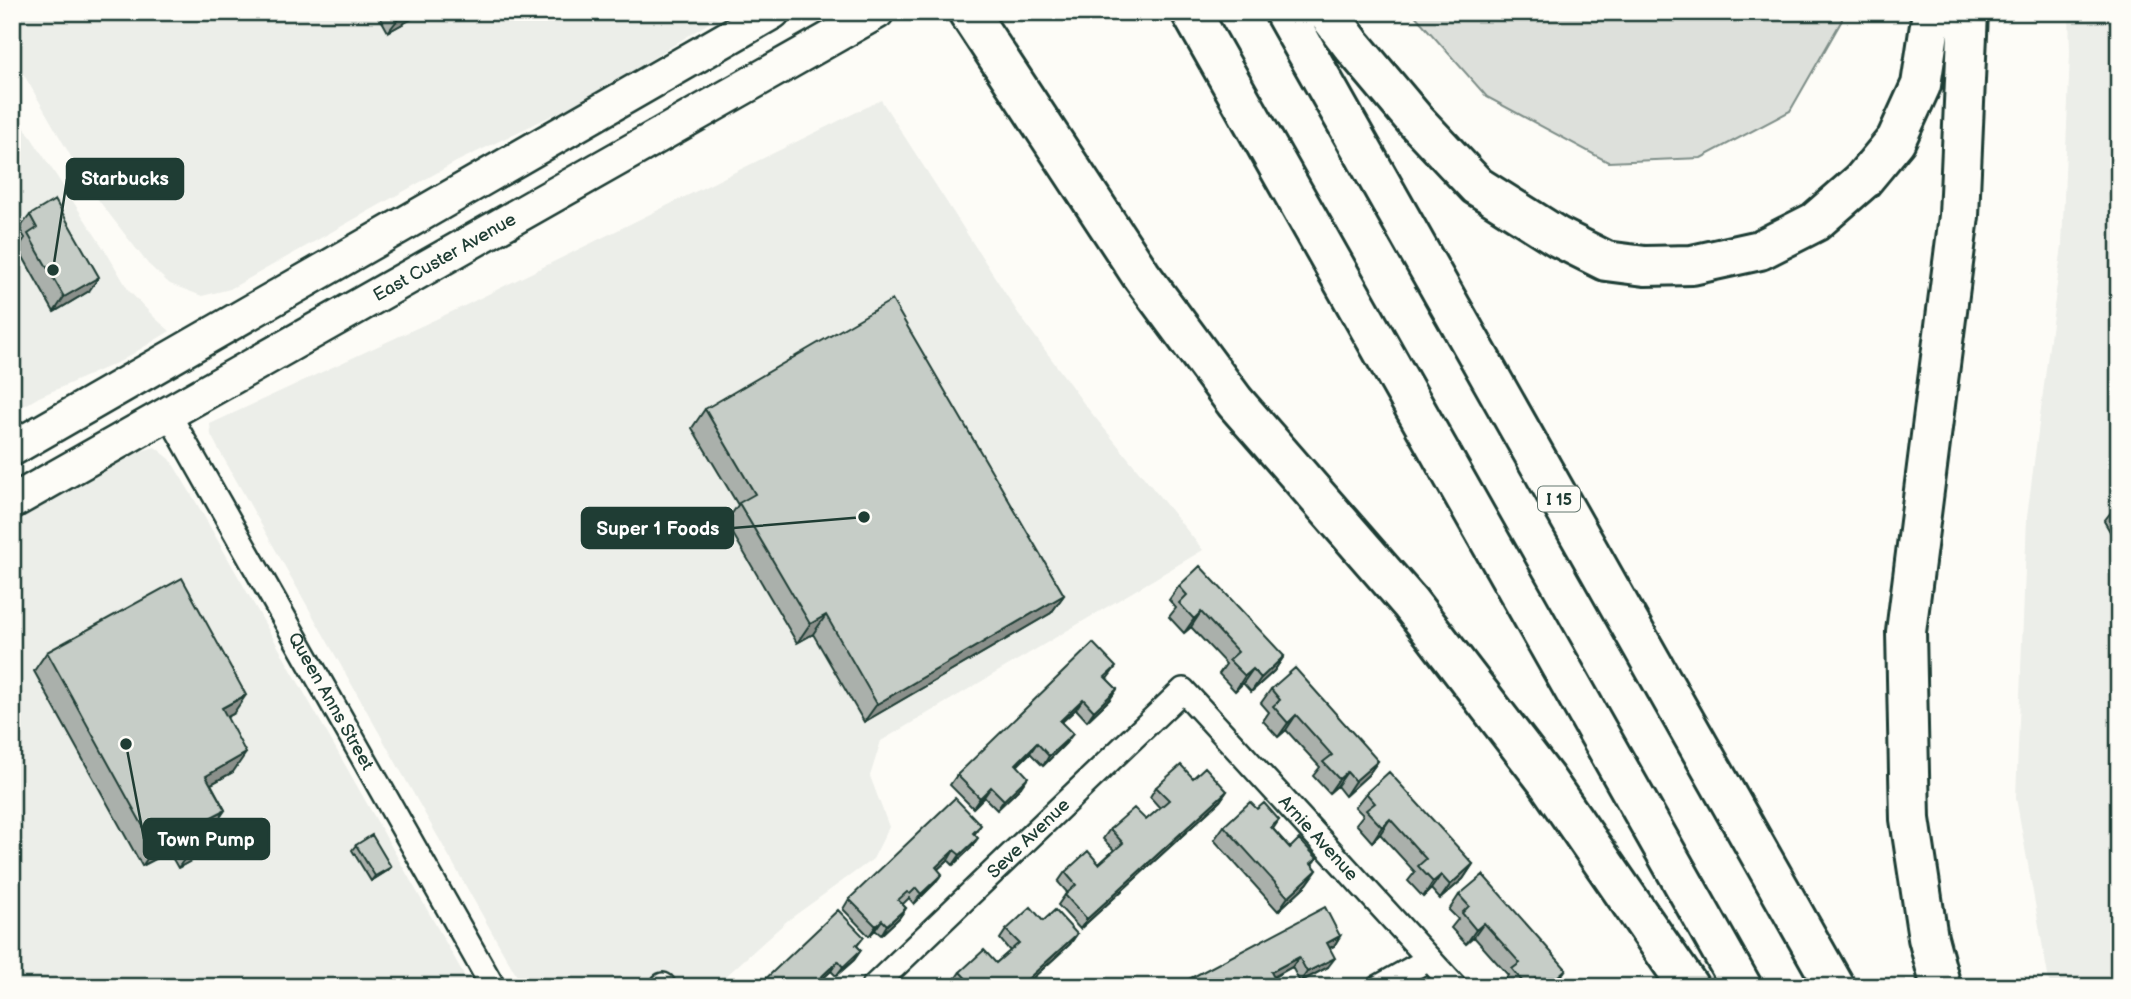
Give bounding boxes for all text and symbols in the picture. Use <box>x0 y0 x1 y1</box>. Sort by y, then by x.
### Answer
callout: Starbucks <box>67 159 183 199</box>
text: Starbucks <box>81 168 169 191</box>
street label: East Custer Avenue <box>370 209 520 306</box>
road number: I 15 <box>1538 486 1580 512</box>
callout: Super 1 Foods <box>582 508 733 548</box>
text: Super 1 Foods <box>597 518 719 541</box>
street label: Queen Anns Street <box>283 629 378 774</box>
street label: Arnie Avenue <box>1274 791 1363 885</box>
street label: Seve Avenue <box>983 794 1074 883</box>
callout: Town Pump <box>144 819 269 859</box>
text: Town Pump <box>157 829 255 852</box>

